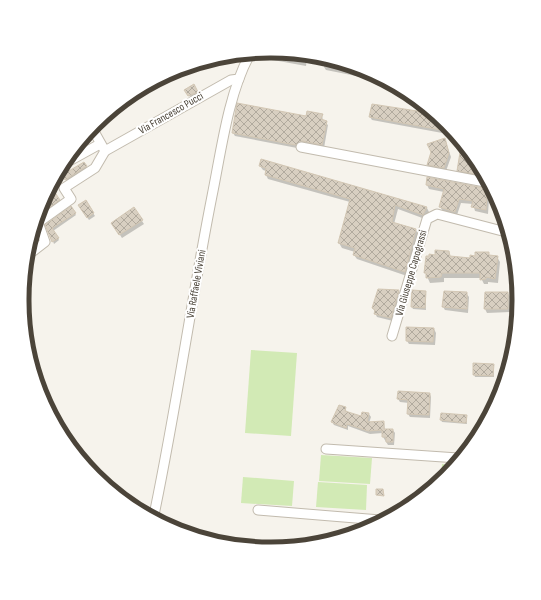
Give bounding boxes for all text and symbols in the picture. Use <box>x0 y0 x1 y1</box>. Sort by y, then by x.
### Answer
street label: Via Francesco Pucci <box>136 89 206 137</box>
street label: Via Giuseppe Capograssi <box>393 229 429 317</box>
street label: Via Raffaele Viviani <box>184 249 208 319</box>

